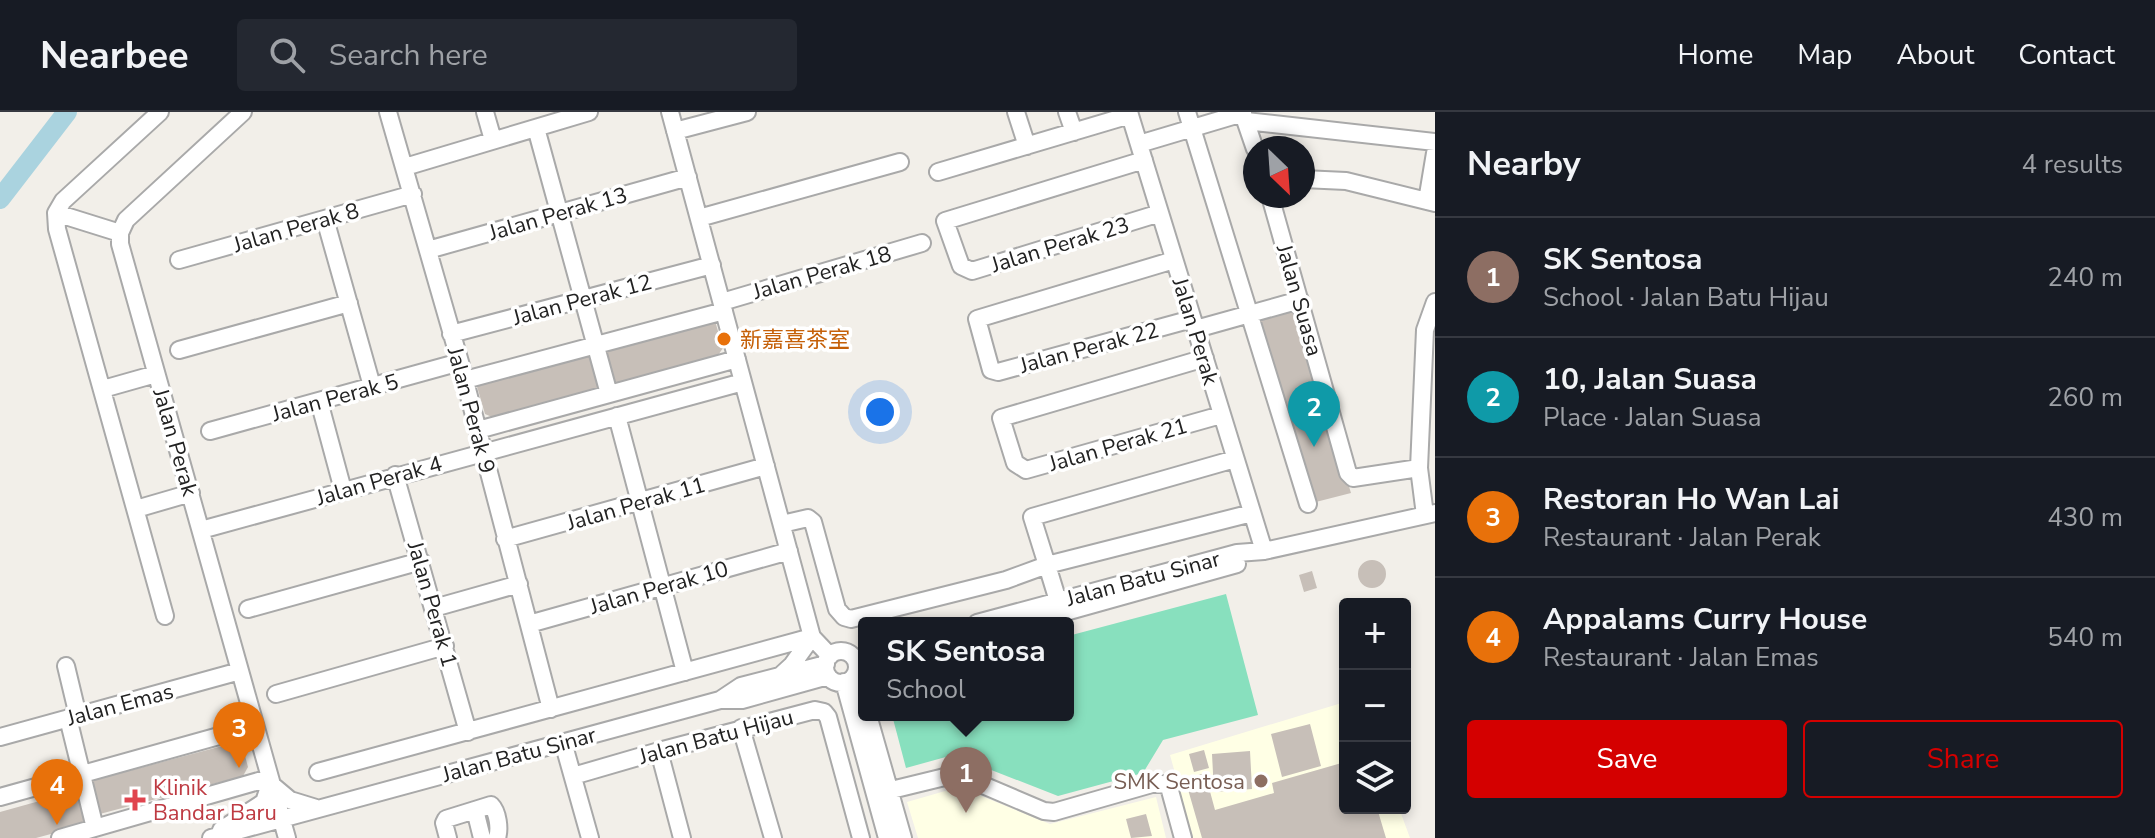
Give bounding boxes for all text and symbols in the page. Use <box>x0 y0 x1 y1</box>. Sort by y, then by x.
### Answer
search box <box>237 19 797 91</box>
text: Nearbee <box>40 30 189 81</box>
icon: search <box>265 33 309 77</box>
text: Search here <box>329 35 488 76</box>
text: Home <box>1678 36 1753 74</box>
text: Map <box>1797 36 1852 74</box>
text: About <box>1896 36 1974 74</box>
text: Contact <box>2018 36 2115 74</box>
north arrow <box>1243 136 1315 208</box>
text: Nearby <box>1467 141 1581 187</box>
text: 4 results <box>2022 147 2123 182</box>
street label: Jalan Perak 13 <box>485 180 631 248</box>
street label: Jalan Perak 8 <box>229 196 363 261</box>
street label: Jalan Perak 23 <box>987 210 1133 280</box>
street label: Jalan Perak 18 <box>749 239 895 307</box>
text: SK Sentosa <box>1543 239 1702 280</box>
street label: Jalan Suasa <box>1269 240 1329 360</box>
text: 1 <box>1485 260 1501 295</box>
text: 240 m <box>2047 260 2123 295</box>
street label: Jalan Perak 12 <box>508 267 655 333</box>
street label: Jalan Perak <box>1164 273 1226 390</box>
text: School · Jalan Batu Hijau <box>1543 280 1829 315</box>
street label: Jalan Perak 22 <box>1015 315 1162 381</box>
place label: 新嘉喜茶室 <box>740 325 850 355</box>
marker: 新嘉喜茶室 <box>715 330 733 348</box>
street label: Jalan Perak 9 <box>440 343 502 477</box>
text: 10, Jalan Suasa <box>1543 359 1757 400</box>
street label: Jalan Perak 5 <box>268 367 402 429</box>
text: 2 <box>1485 380 1501 415</box>
text: 260 m <box>2047 380 2123 415</box>
pin: 2 <box>1288 381 1340 447</box>
street label: Jalan Perak <box>145 384 205 501</box>
your location <box>860 392 900 432</box>
text: Place · Jalan Suasa <box>1543 400 1762 435</box>
street label: Jalan Perak 21 <box>1045 411 1191 479</box>
street label: Jalan Perak 4 <box>312 449 446 514</box>
street label: Jalan Perak 11 <box>563 470 709 538</box>
text: Restoran Ho Wan Lai <box>1543 479 1839 520</box>
text: 3 <box>1485 500 1501 535</box>
text: 430 m <box>2047 500 2123 535</box>
text: Restaurant · Jalan Perak <box>1543 520 1821 555</box>
street label: Jalan Perak 1 <box>399 537 464 671</box>
street label: Jalan Batu Sinar <box>1062 544 1224 614</box>
street label: Jalan Perak 10 <box>586 554 732 622</box>
map controls <box>1339 598 1411 814</box>
button: + <box>1339 598 1411 670</box>
text: Appalams Curry House <box>1543 599 1867 640</box>
popup <box>858 617 1074 721</box>
text: 4 <box>1485 620 1501 655</box>
text: 540 m <box>2047 620 2123 655</box>
text: SK Sentosa <box>886 631 1046 672</box>
text: Restaurant · Jalan Emas <box>1543 640 1819 675</box>
button: − <box>1339 670 1411 742</box>
text: School <box>886 672 966 707</box>
street label: Jalan Emas <box>63 676 177 734</box>
pin: 3 <box>213 702 265 768</box>
street label: Jalan Batu Hijau <box>635 702 797 772</box>
street label: Jalan Batu Sinar <box>438 720 600 790</box>
button: Save <box>1467 720 1787 798</box>
button: Share <box>1803 720 2123 798</box>
button: layers <box>1339 742 1411 814</box>
pin: 1 <box>940 747 992 813</box>
pin: 4 <box>31 759 83 825</box>
place label: SMK Sentosa <box>1113 767 1245 797</box>
marker: SMK Sentosa <box>1252 772 1270 790</box>
place label: Klinik Bandar Baru <box>153 773 277 828</box>
marker: Klinik Bandar Baru <box>124 789 146 811</box>

